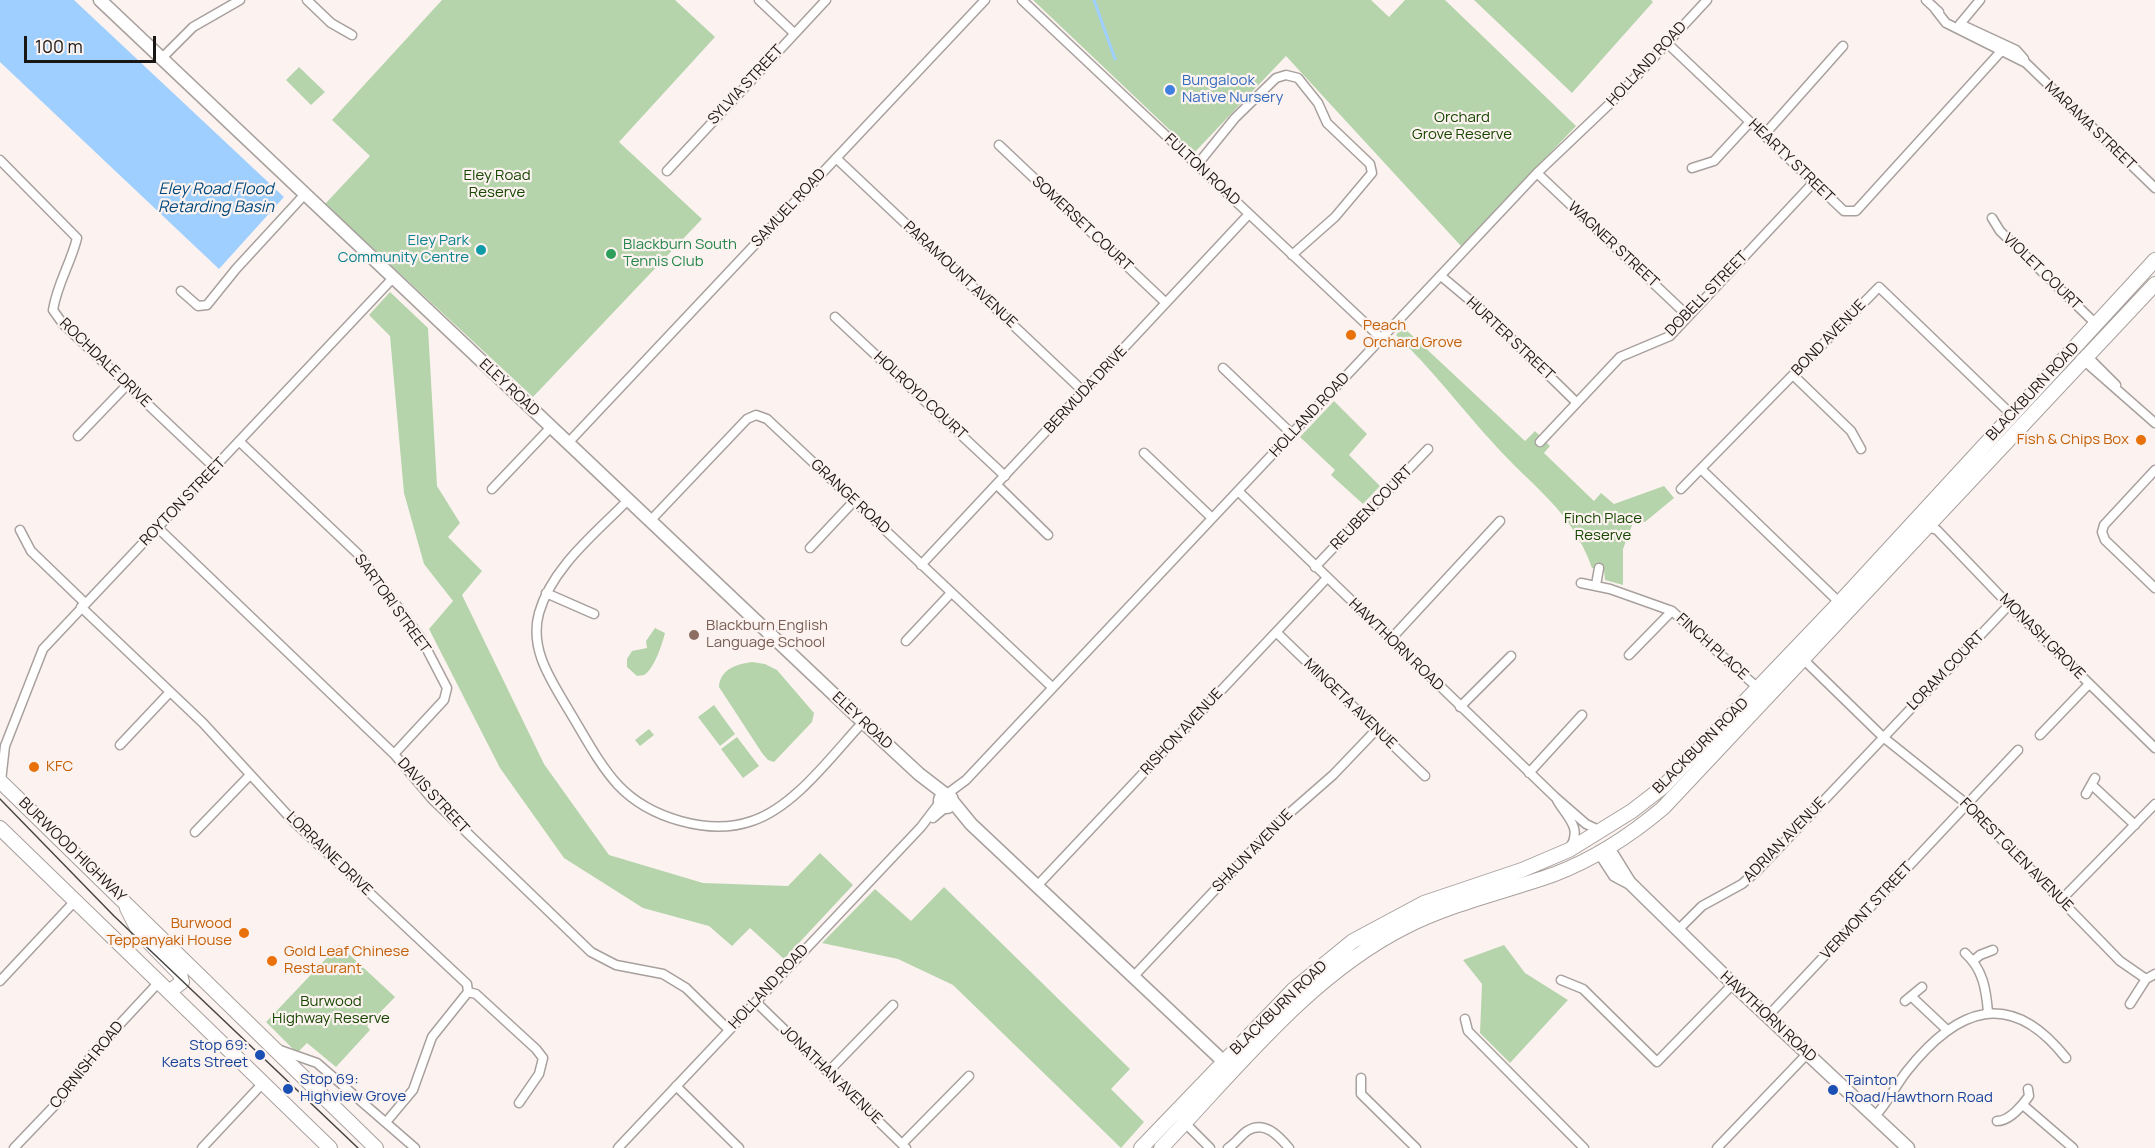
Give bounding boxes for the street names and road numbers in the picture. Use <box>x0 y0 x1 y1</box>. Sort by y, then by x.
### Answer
street label: HOLLAND ROAD <box>1603 18 1691 110</box>
street label: SYLVIA STREET <box>705 41 787 129</box>
street label: MARAMA STREET <box>2041 78 2139 174</box>
street label: HEARTY STREET <box>1744 116 1838 206</box>
street label: FULTON ROAD <box>1160 130 1244 210</box>
street label: SAMUEL ROAD <box>748 165 830 251</box>
street label: SOMERSET COURT <box>1028 173 1136 275</box>
street label: WAGNER STREET <box>1564 198 1662 292</box>
street label: PARAMOUNT AVENUE <box>900 218 1020 332</box>
street label: VIOLET COURT <box>1999 230 2085 314</box>
street label: DOBELL STREET <box>1662 248 1752 340</box>
street label: HURTER STREET <box>1462 294 1558 384</box>
street label: BOND AVENUE <box>1788 296 1870 380</box>
street label: ROCHDALE DRIVE <box>55 315 155 411</box>
street label: BLACKBURN ROAD <box>1983 339 2083 445</box>
street label: BERMUDA DRIVE <box>1041 342 1131 438</box>
street label: HOLROYD COURT <box>870 348 970 444</box>
street label: ELEY ROAD <box>475 356 543 420</box>
street label: HOLLAND ROAD <box>1266 369 1354 461</box>
street label: ROYTON STREET <box>136 454 230 550</box>
street label: GRANGE ROAD <box>807 456 893 538</box>
street label: REUBEN COURT <box>1327 462 1417 554</box>
street label: SARTORI STREET <box>350 551 434 657</box>
street label: MONASH GROVE <box>1996 591 2088 683</box>
street label: HAWTHORN ROAD <box>1345 595 1447 695</box>
street label: FINCH PLACE <box>1672 610 1752 684</box>
street label: LORAM COURT <box>1904 628 1988 714</box>
street label: MINGETA AVENUE <box>1300 655 1400 753</box>
street label: RISHON AVENUE <box>1137 685 1227 779</box>
street label: ELEY ROAD <box>828 689 896 753</box>
street label: BLACKBURN ROAD <box>1649 694 1753 798</box>
street label: DAVIS STREET <box>393 754 473 838</box>
street label: BURWOOD HIGHWAY <box>15 794 129 906</box>
street label: ADRIAN AVENUE <box>1740 794 1830 886</box>
street label: FOREST GLEN AVENUE <box>1956 795 2076 915</box>
street label: SHAUN AVENUE <box>1209 806 1297 896</box>
street label: LORRAINE DRIVE <box>282 808 376 900</box>
street label: VERMONT STREET <box>1817 859 1917 963</box>
street label: HOLLAND ROAD <box>725 941 813 1033</box>
street label: BLACKBURN ROAD <box>1227 957 1331 1059</box>
street label: HAWTHORN ROAD <box>1716 968 1820 1066</box>
street label: CORNISH ROAD <box>46 1018 128 1112</box>
street label: JONATHAN AVENUE <box>777 1022 885 1128</box>

